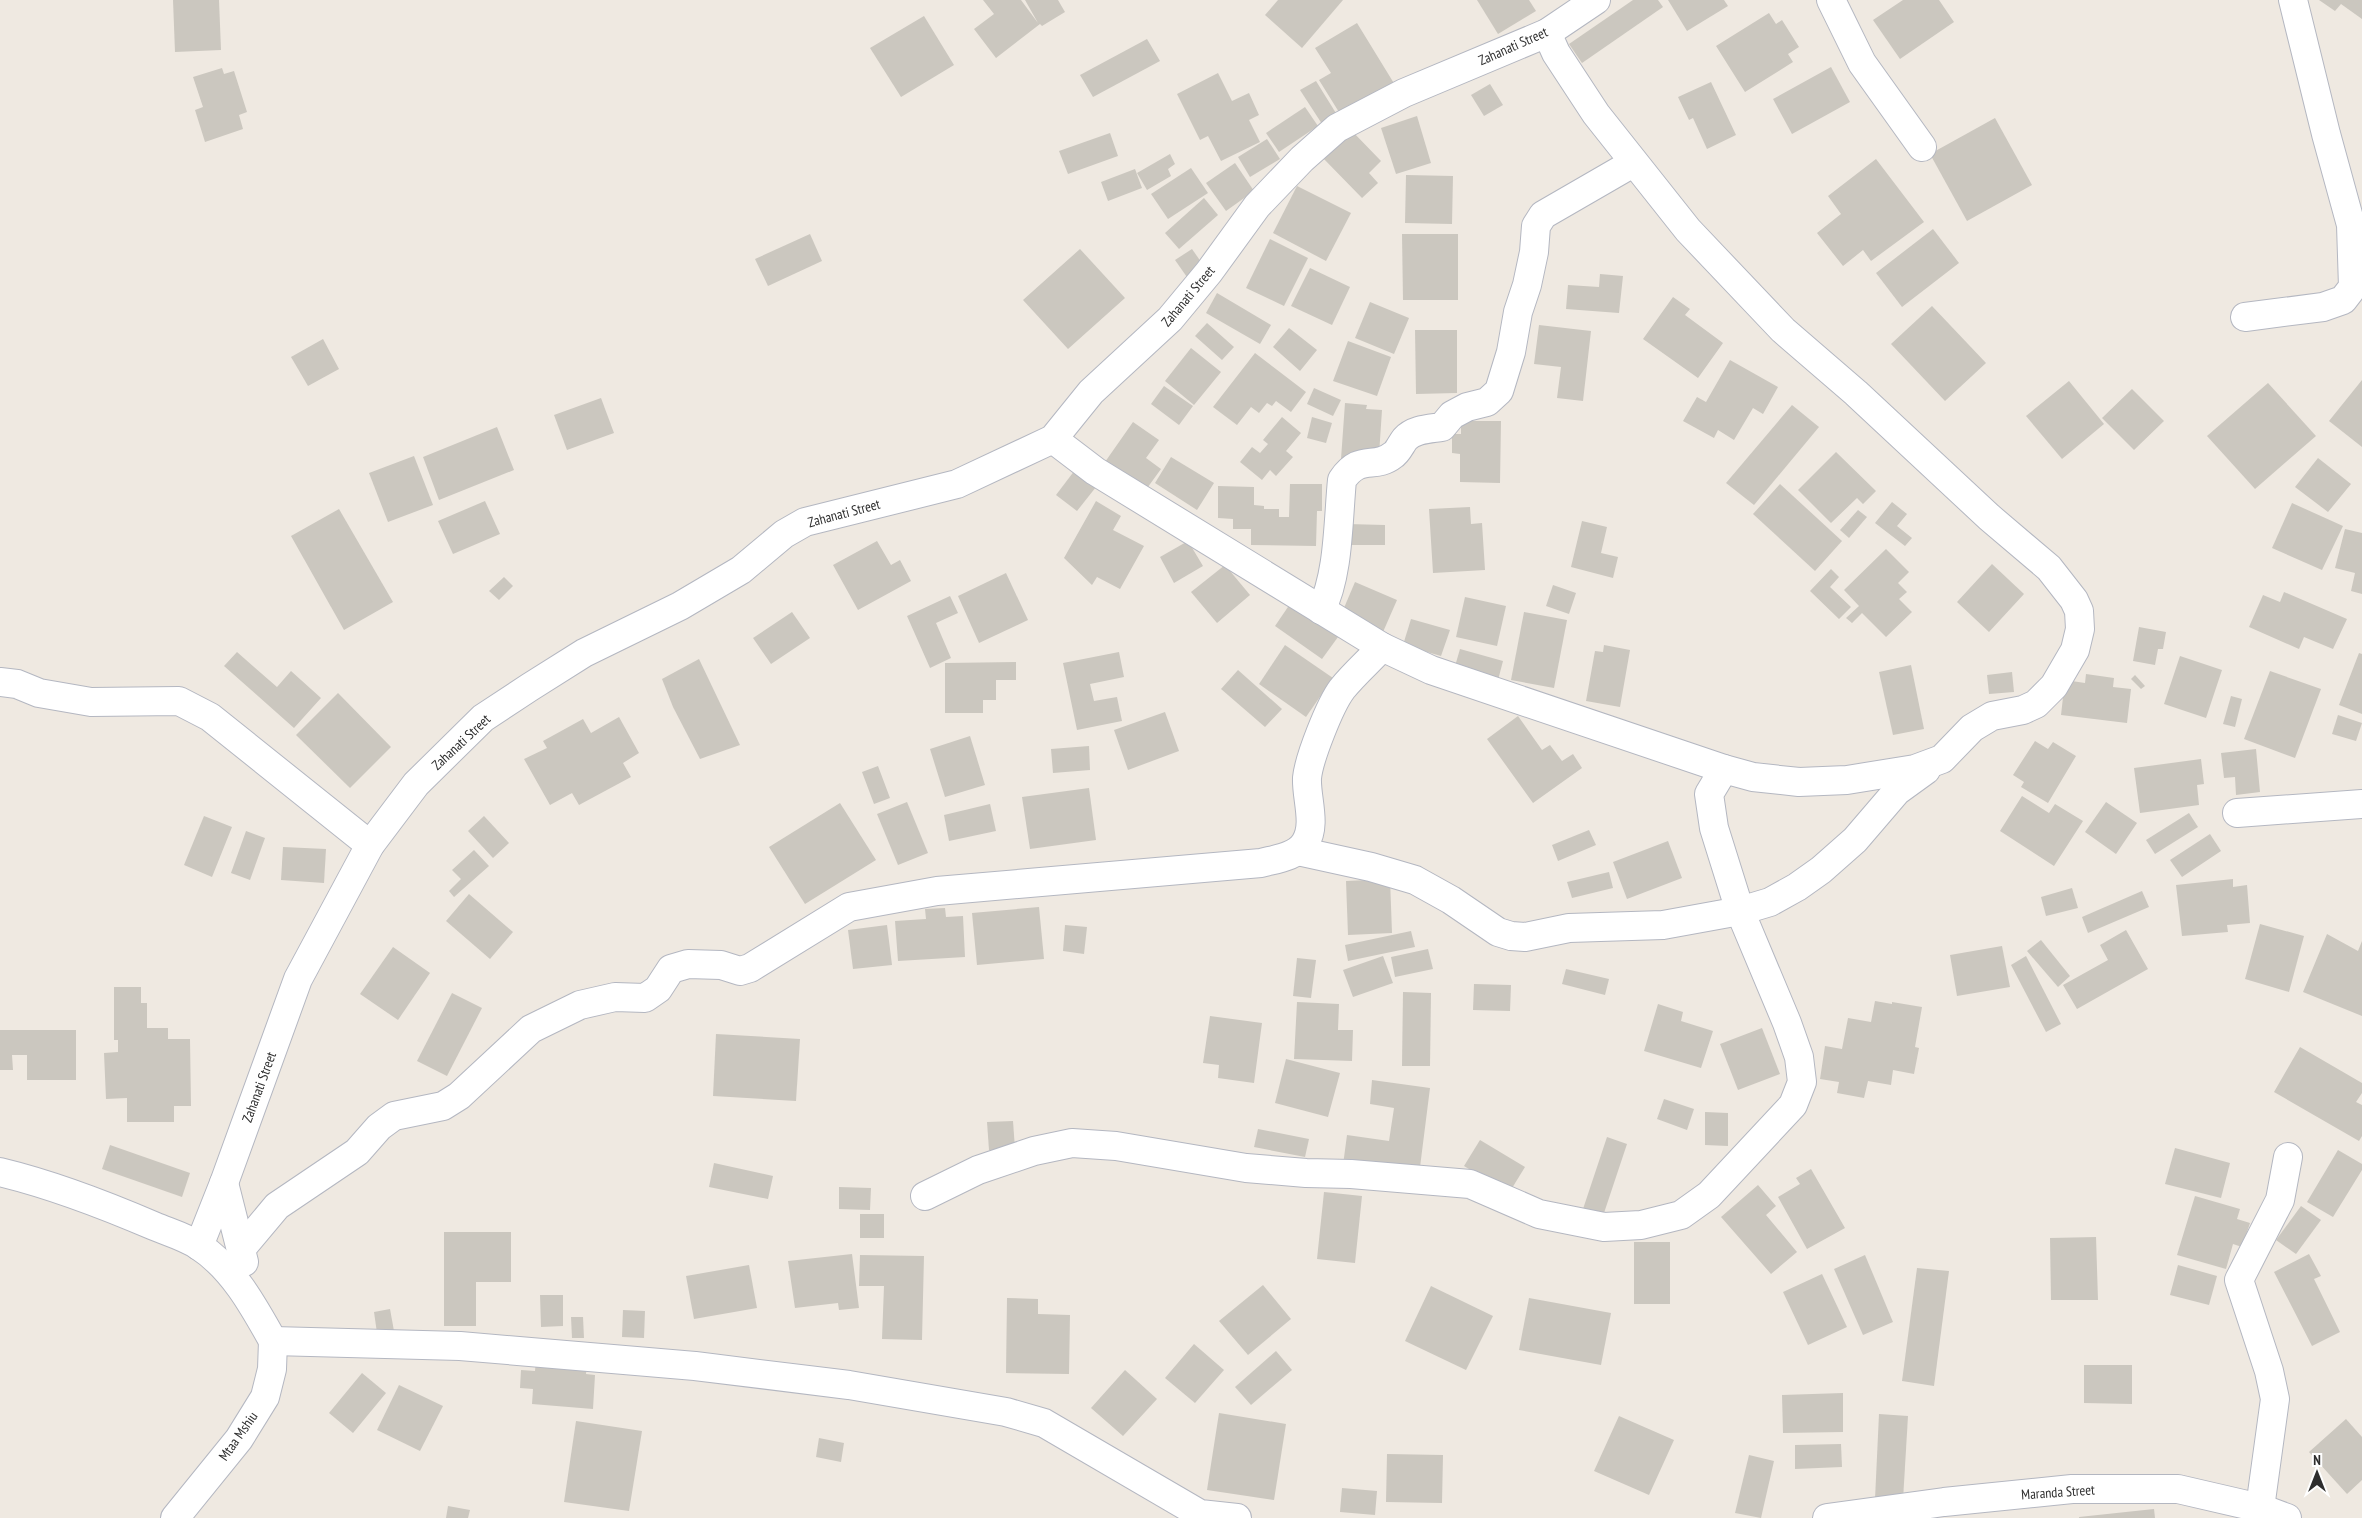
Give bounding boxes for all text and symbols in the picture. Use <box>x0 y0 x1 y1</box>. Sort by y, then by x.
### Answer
street label: Zahanati Street <box>1476 23 1551 69</box>
street label: Zahanati Street <box>1157 262 1219 330</box>
street label: Zahanati Street <box>806 495 882 531</box>
street label: Zahanati Street <box>428 710 494 774</box>
street label: Zahanati Street <box>238 1049 280 1125</box>
street label: Mtaa Mshiu <box>215 1408 261 1464</box>
north arrow <box>2292 1448 2342 1498</box>
text: N <box>2313 1451 2321 1469</box>
street label: Maranda Street <box>2021 1480 2096 1504</box>

